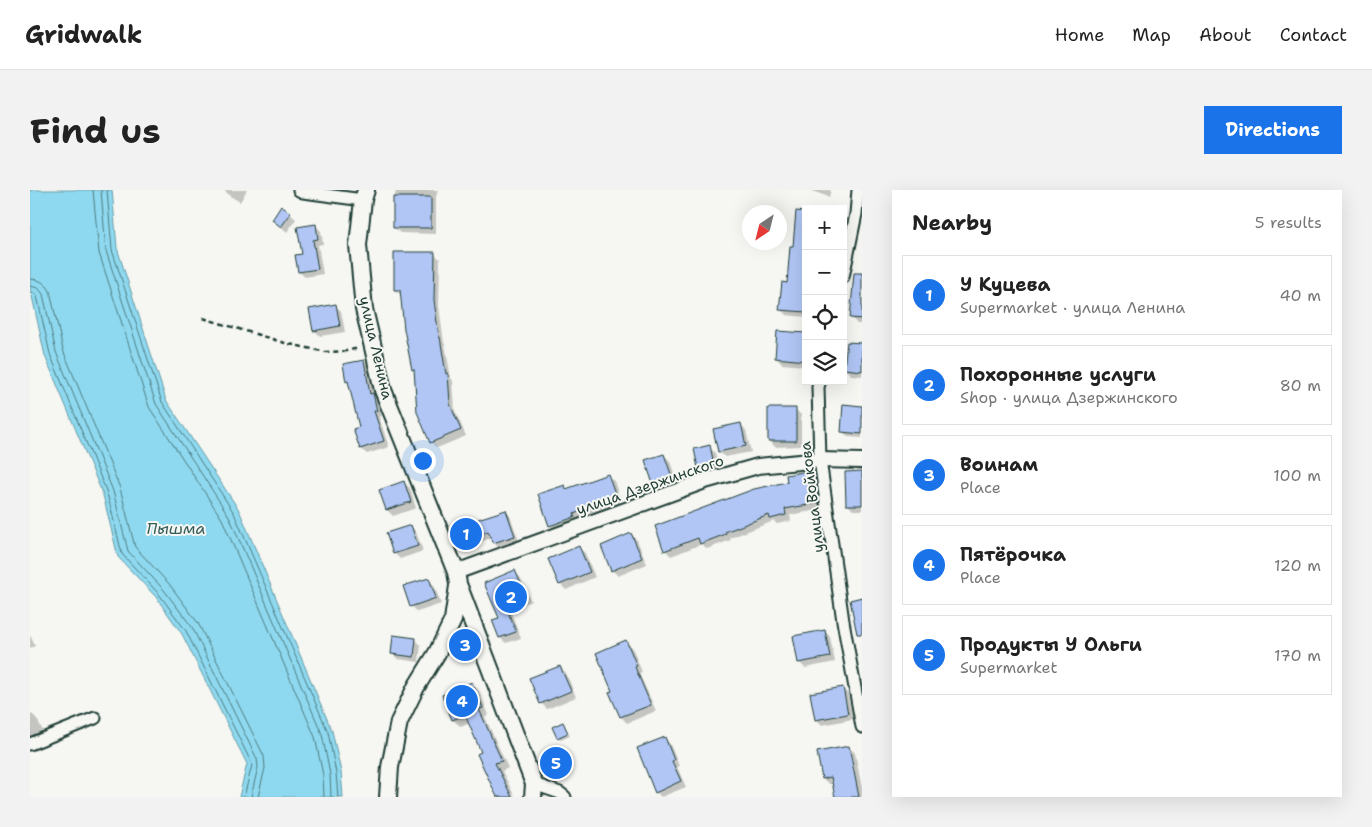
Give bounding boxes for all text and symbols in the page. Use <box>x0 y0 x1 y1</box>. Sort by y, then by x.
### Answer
text: Gridwalk <box>25 19 142 51</box>
text: Home <box>1055 23 1104 47</box>
text: Map <box>1132 23 1171 47</box>
text: About <box>1199 23 1252 47</box>
text: Contact <box>1280 23 1347 47</box>
button: Directions <box>1204 106 1342 154</box>
text: Find us <box>30 107 161 154</box>
north arrow <box>742 205 787 250</box>
map controls <box>802 205 847 385</box>
button: + <box>802 205 847 250</box>
text: Nearby <box>912 209 992 237</box>
text: 5 results <box>1255 212 1322 233</box>
button: − <box>802 250 847 295</box>
text: У Куцева <box>960 272 1050 297</box>
text: 1 <box>925 285 933 306</box>
text: 40 m <box>1279 285 1321 306</box>
street label: улица Ленина <box>354 294 398 402</box>
button: locate <box>802 295 847 340</box>
text: Supermarket · улица Ленина <box>960 297 1185 318</box>
button: layers <box>802 340 847 385</box>
text: Похоронные услуги <box>960 362 1156 387</box>
text: 2 <box>923 375 935 396</box>
text: 80 m <box>1280 375 1321 396</box>
text: Shop · улица Дзержинского <box>960 387 1178 408</box>
street label: улица Войкова <box>795 440 829 554</box>
your location <box>410 448 436 474</box>
street label: улица Дзержинского <box>574 450 726 520</box>
text: Воинам <box>960 452 1038 477</box>
text: 3 <box>923 465 935 486</box>
text: 100 m <box>1273 465 1321 486</box>
text: Place <box>960 477 1001 498</box>
pin: 1 <box>450 515 482 553</box>
water label: Пышма <box>146 518 206 539</box>
text: Пятёрочка <box>960 542 1066 567</box>
text: 4 <box>923 555 935 576</box>
text: 120 m <box>1274 555 1321 576</box>
text: Place <box>960 567 1001 588</box>
pin: 2 <box>495 578 527 616</box>
pin: 3 <box>449 626 481 664</box>
text: Продукты У Ольги <box>960 632 1142 657</box>
text: 5 <box>924 645 934 666</box>
text: 170 m <box>1274 645 1321 666</box>
text: Supermarket <box>960 657 1057 678</box>
pin: 4 <box>446 682 478 720</box>
pin: 5 <box>540 744 572 782</box>

